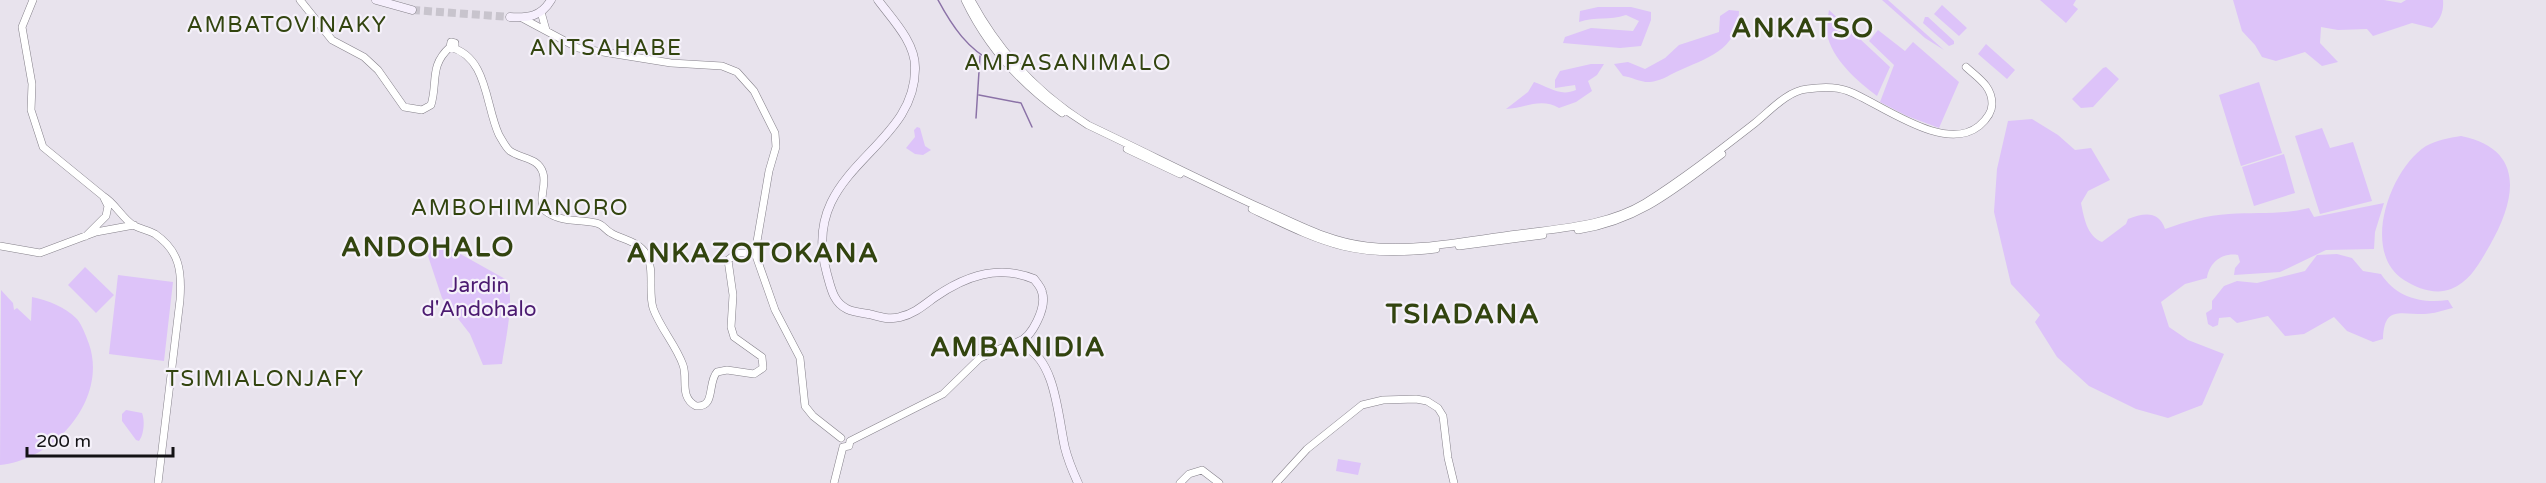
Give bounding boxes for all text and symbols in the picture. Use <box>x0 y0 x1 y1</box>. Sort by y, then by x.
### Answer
district label: AMBATOVINAKY <box>187 12 387 38</box>
district label: ANKATSO <box>1731 12 1875 45</box>
district label: ANTSAHABE <box>529 35 683 61</box>
district label: AMPASANIMALO <box>964 50 1172 76</box>
district label: AMBOHIMANORO <box>411 195 629 221</box>
district label: ANDOHALO <box>341 231 515 264</box>
district label: ANKAZOTOKANA <box>626 237 880 270</box>
park label: Jardin d'Andohalo <box>422 273 536 322</box>
district label: TSIADANA <box>1385 298 1540 331</box>
district label: AMBANIDIA <box>930 331 1106 364</box>
district label: TSIMIALONJAFY <box>166 366 364 392</box>
scale bar <box>27 420 172 458</box>
text: 200 m <box>36 430 91 452</box>

